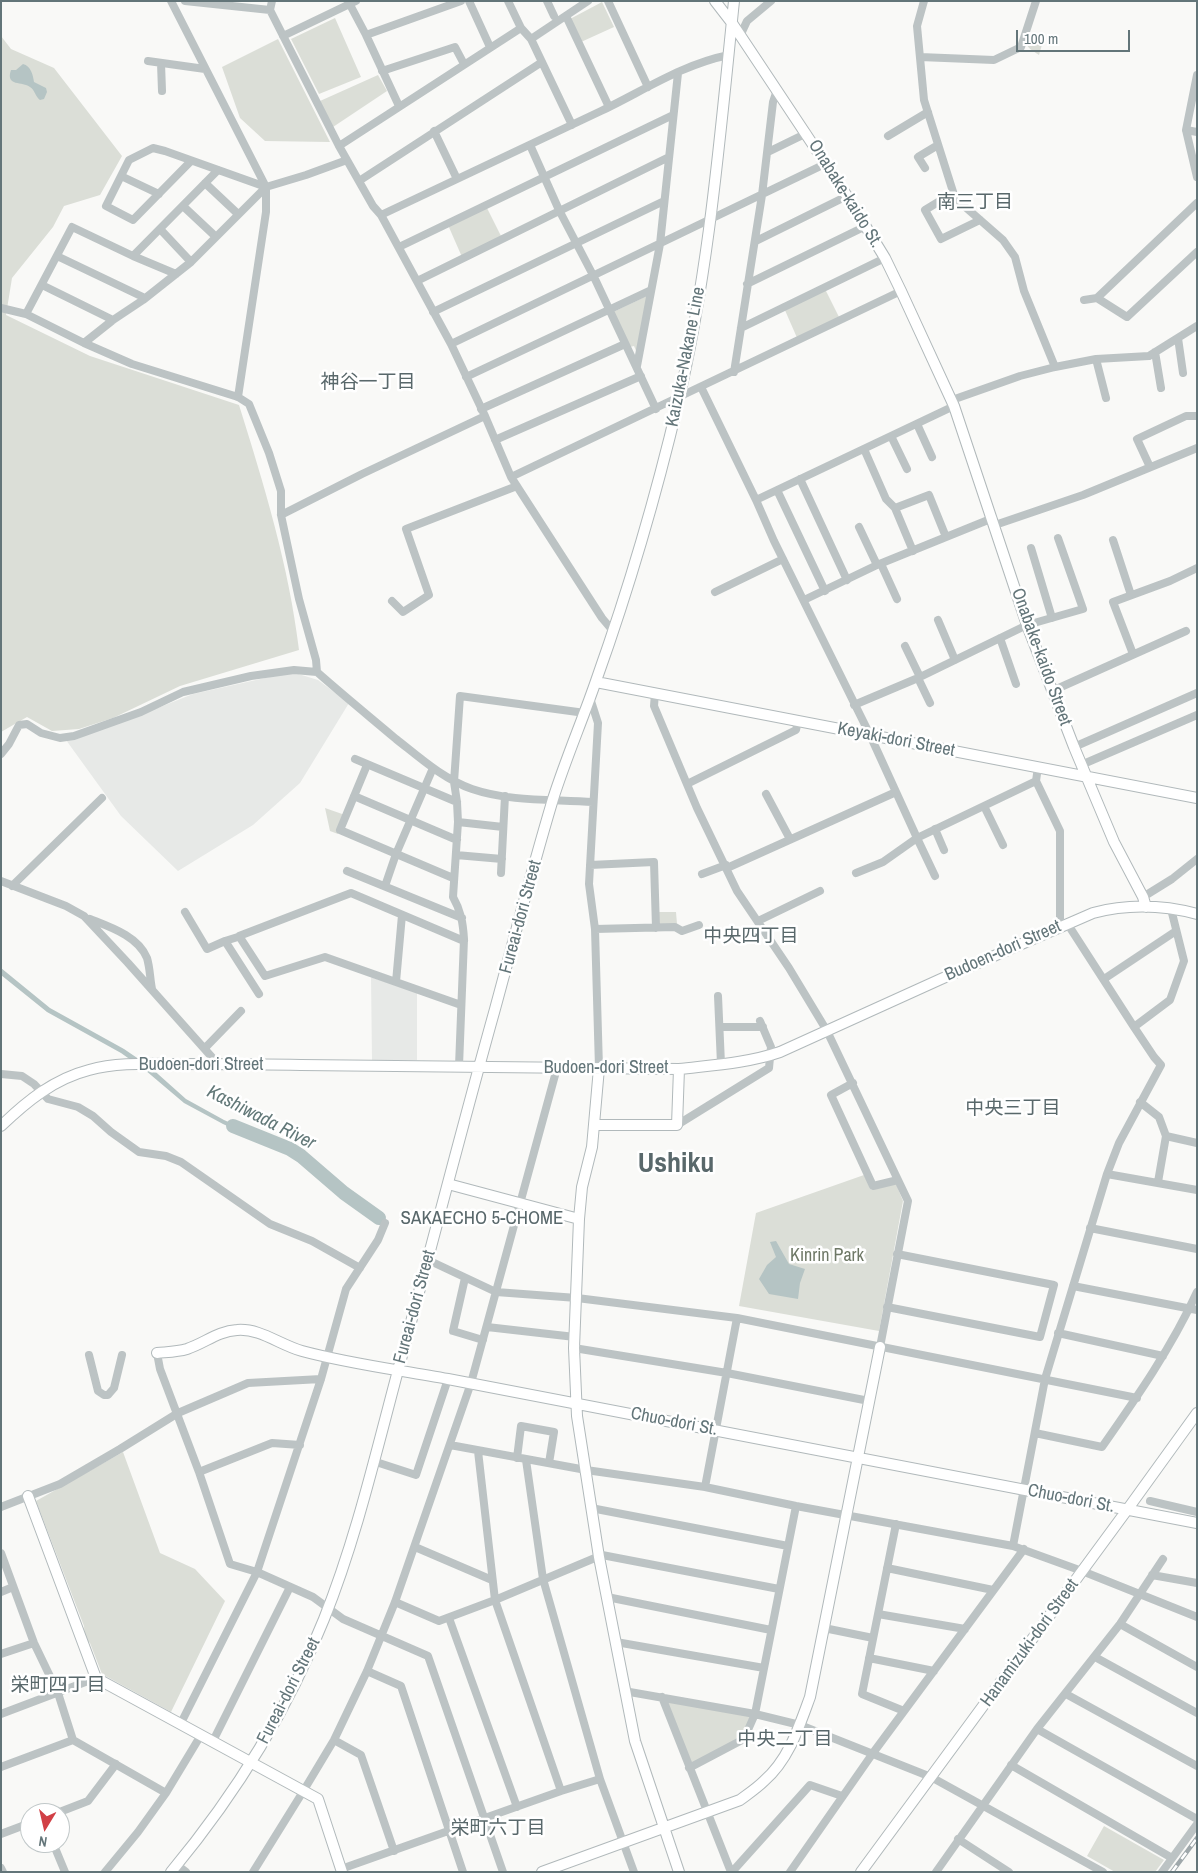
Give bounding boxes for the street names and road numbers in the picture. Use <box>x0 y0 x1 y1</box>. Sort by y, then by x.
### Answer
street label: Onabake-kaido St. <box>803 136 887 252</box>
street label: Kaizuka-Nakane Line <box>662 285 710 429</box>
street label: Onabake-kaido Street <box>1006 585 1076 729</box>
street label: Keyaki-dori Street <box>836 718 956 762</box>
street label: Fureai-dori Street <box>495 858 547 976</box>
street label: Budoen-dori Street <box>942 916 1064 986</box>
street label: Budoen-dori Street <box>139 1054 263 1076</box>
street label: Budoen-dori Street <box>544 1057 668 1079</box>
street label: Fureai-dori Street <box>389 1248 441 1366</box>
street label: Chuo-dori St. <box>629 1403 719 1441</box>
street label: Chuo-dori St. <box>1026 1480 1116 1518</box>
street label: Hanamizuki-dori Street <box>976 1575 1084 1711</box>
street label: Fureai-dori Street <box>253 1634 325 1748</box>

